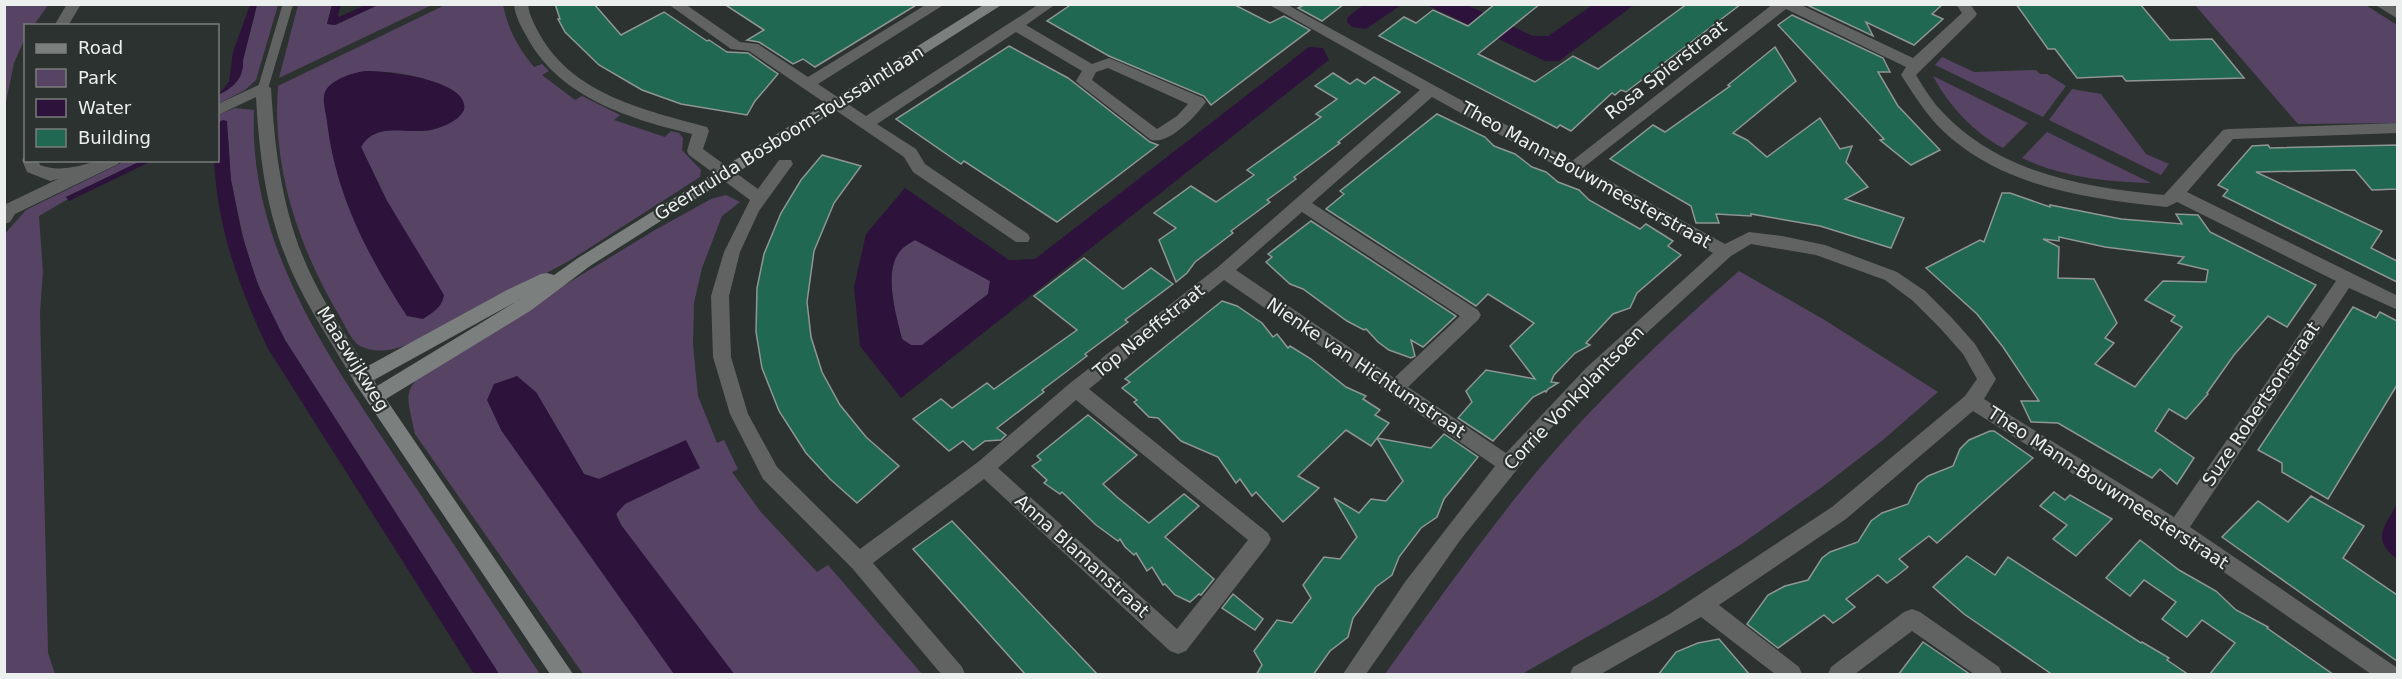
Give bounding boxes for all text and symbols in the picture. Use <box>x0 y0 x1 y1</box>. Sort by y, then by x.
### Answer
street label: Rosa Spierstraat <box>1601 16 1731 123</box>
legend <box>24 24 219 162</box>
text: Road <box>78 37 123 58</box>
street label: Geertruida Bosboom-Toussaintlaan <box>650 41 927 224</box>
text: Park <box>78 67 117 88</box>
street label: Theo Mann-Bouwmeesterstraat <box>1457 96 1715 252</box>
text: Water <box>78 97 132 118</box>
text: Building <box>78 127 151 148</box>
street label: Top Naeffstraat <box>1088 279 1209 383</box>
street label: Nienke van Hichtumstraat <box>1263 293 1470 442</box>
street label: Maaswijkweg <box>313 303 394 415</box>
street label: Suze Robertsonstraat <box>2198 318 2323 490</box>
street label: Corrie Vonkplantsoen <box>1499 321 1648 474</box>
street label: Theo Mann-Bouwmeesterstraat <box>1983 401 2232 573</box>
street label: Anna Blamanstraat <box>1011 490 1154 621</box>

